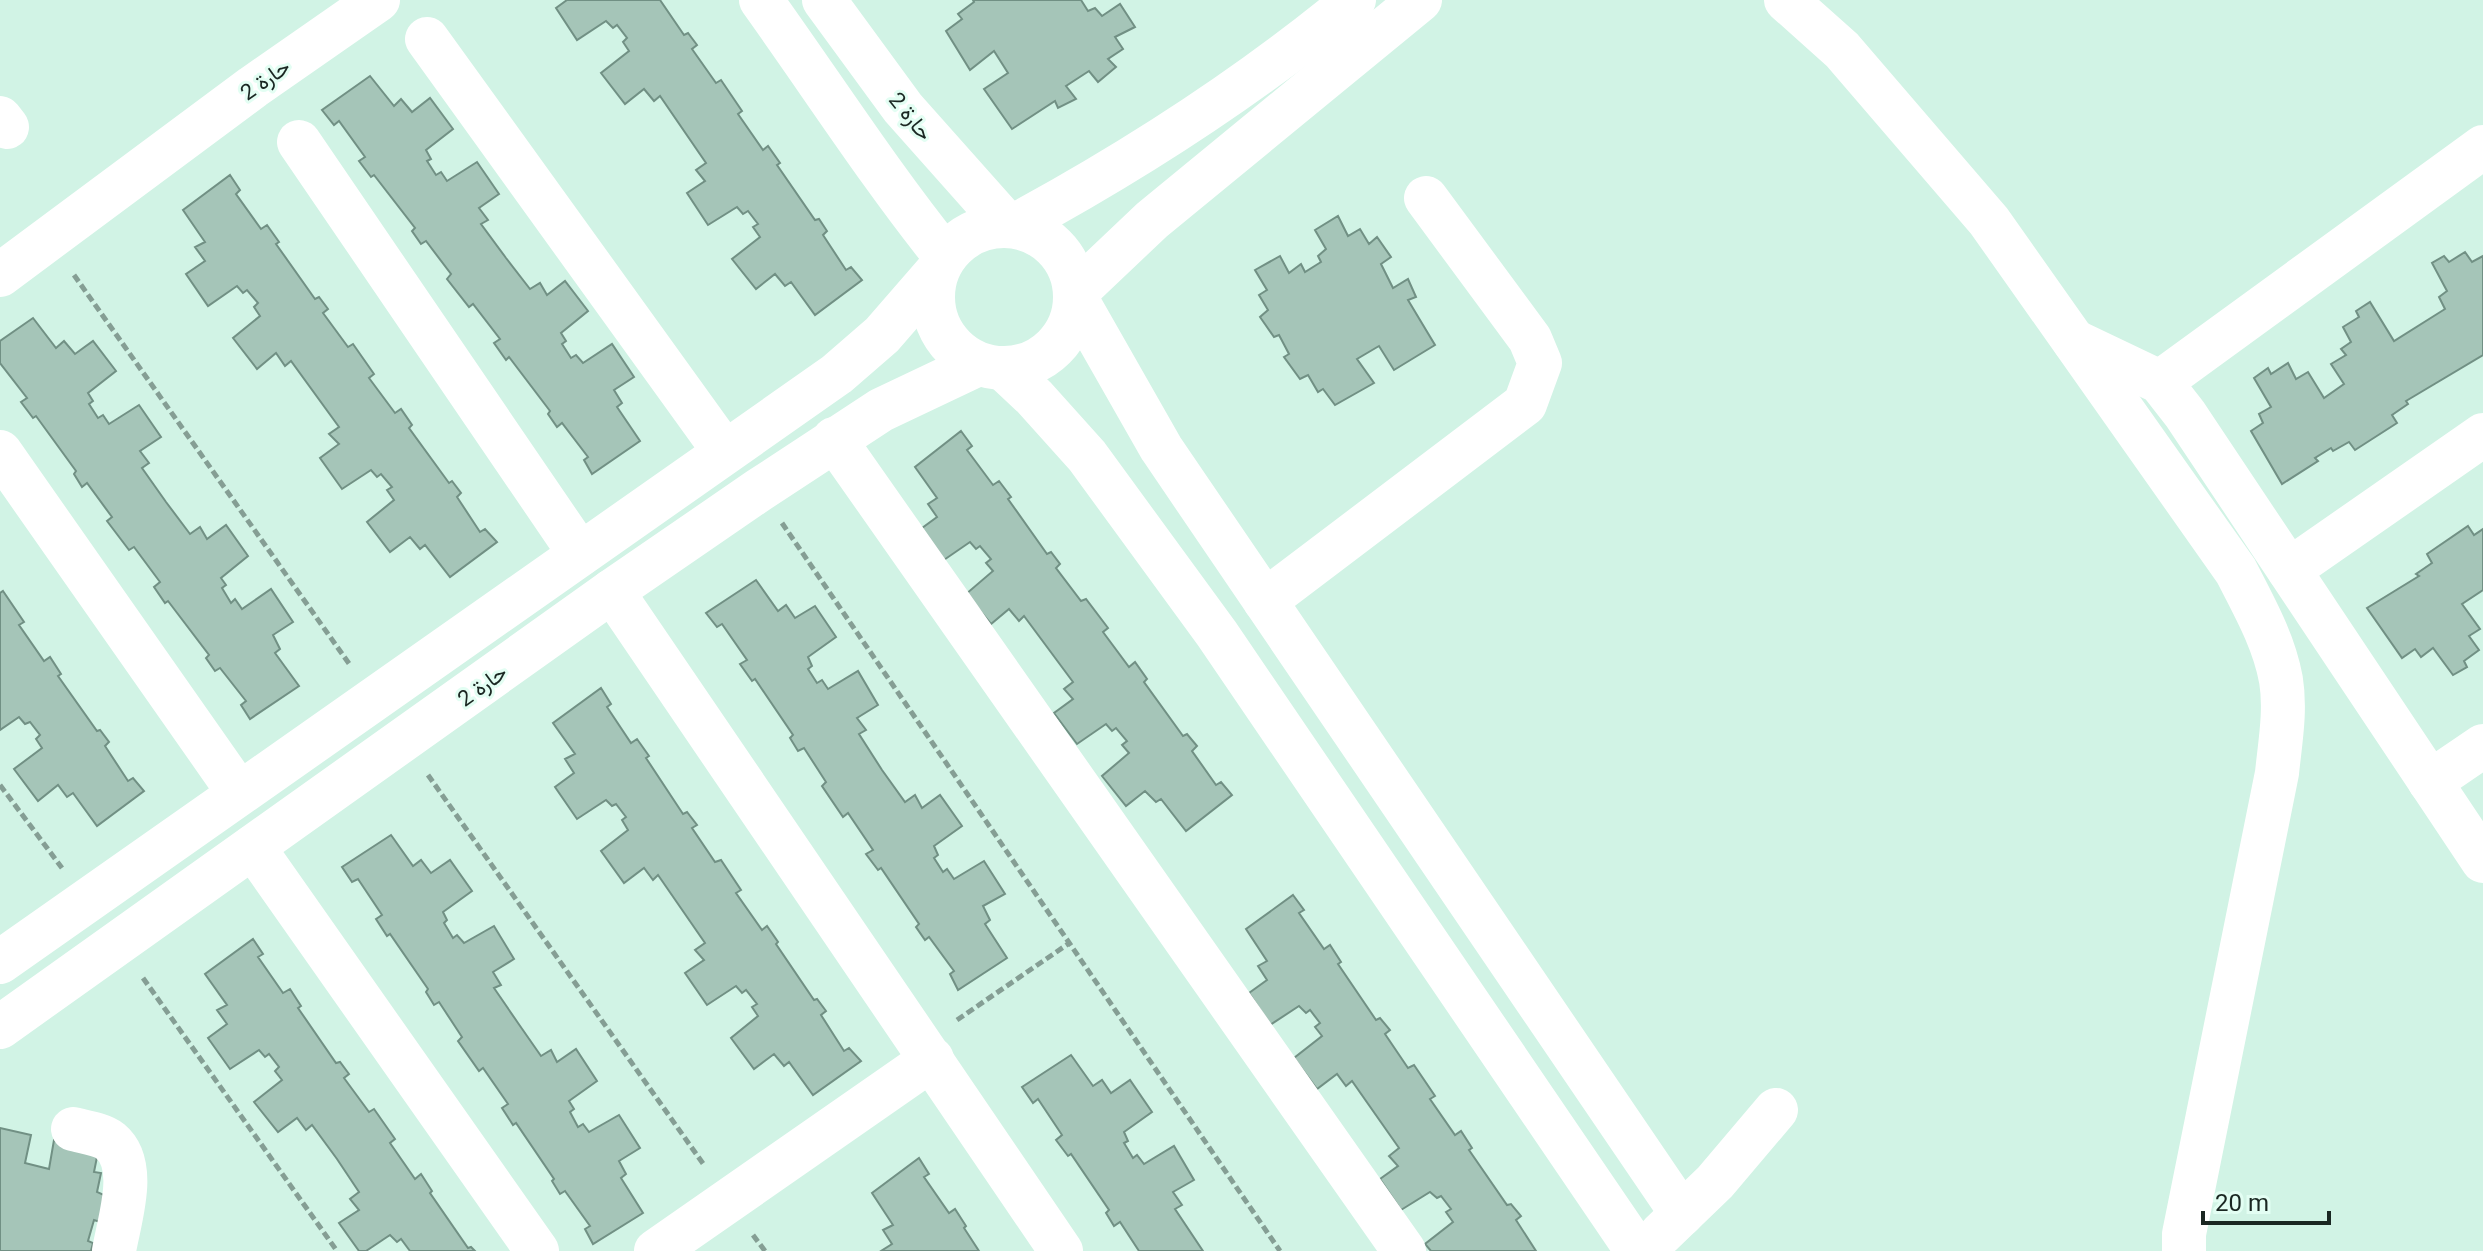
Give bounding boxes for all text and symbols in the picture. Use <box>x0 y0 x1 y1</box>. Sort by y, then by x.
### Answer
street label: حارة 2 <box>236 54 295 106</box>
street label: حارة 2 <box>883 87 937 146</box>
street label: حارة 2 <box>453 659 512 712</box>
scale bar <box>2203 1175 2329 1225</box>
text: 20 m <box>2215 1189 2269 1217</box>

